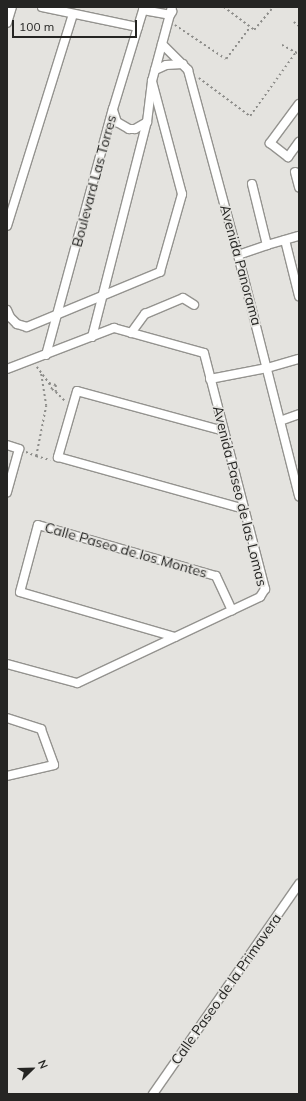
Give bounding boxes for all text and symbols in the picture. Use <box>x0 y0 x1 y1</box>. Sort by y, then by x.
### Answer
scale bar <box>14 12 139 38</box>
text: 100 m <box>19 19 54 34</box>
street label: Boulevard Las Torres <box>68 113 120 249</box>
street label: Avenida Panorama <box>217 203 265 327</box>
street label: Avenida Paseo de las Lomas <box>209 404 271 588</box>
street label: Calle Paseo de los Montes <box>43 519 209 581</box>
street label: Calle Paseo de la Primavera <box>167 910 285 1068</box>
north arrow <box>12 1049 52 1089</box>
text: N <box>35 1058 51 1071</box>

